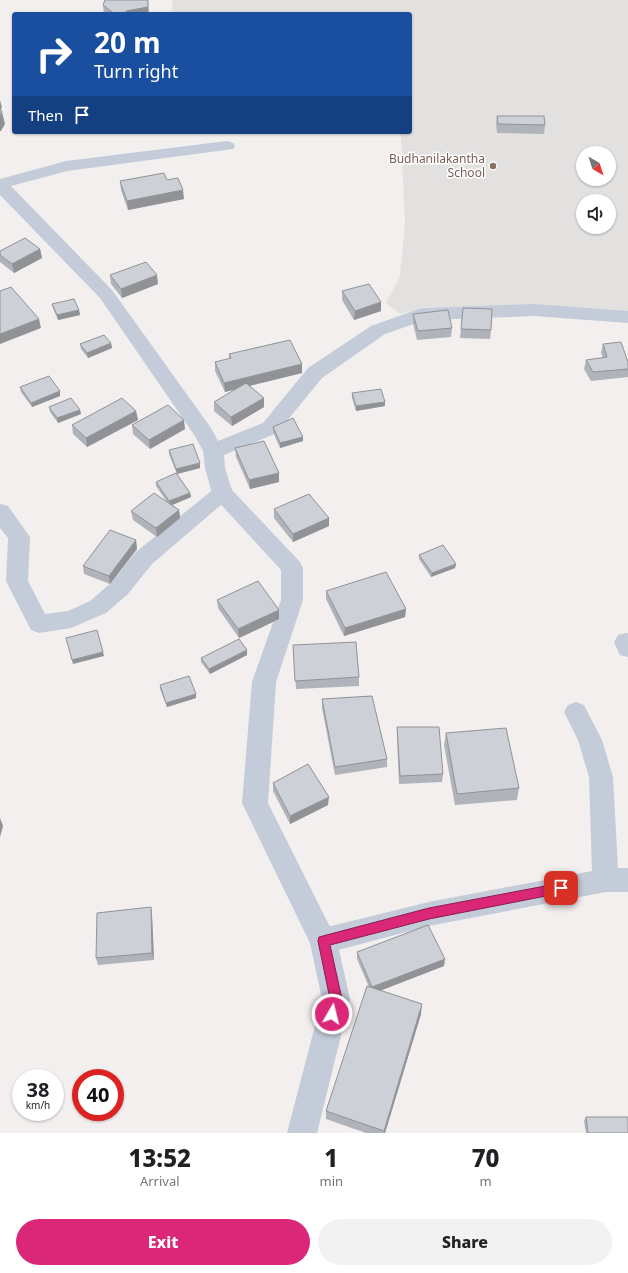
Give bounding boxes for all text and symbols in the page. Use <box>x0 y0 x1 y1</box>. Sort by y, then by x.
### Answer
text: 20 m <box>94 23 161 61</box>
icon: right <box>28 28 80 80</box>
text: Turn right <box>94 59 178 83</box>
icon: arrive <box>71 104 93 126</box>
text: Then <box>28 105 63 125</box>
north arrow <box>576 146 616 186</box>
map controls <box>576 146 616 234</box>
place label: Budhanilakantha School <box>389 150 485 181</box>
marker: Budhanilakantha School <box>488 161 498 171</box>
button: sound <box>576 194 616 234</box>
pin <box>544 871 578 905</box>
icon: arrive <box>550 877 572 899</box>
position arrow <box>311 993 353 1035</box>
speed limit sign: 40 <box>72 1069 124 1121</box>
text: 38 <box>27 1076 49 1103</box>
text: km/h <box>26 1098 50 1112</box>
text: 13:52 <box>129 1141 191 1174</box>
text: 1 <box>324 1141 338 1174</box>
text: 70 <box>472 1141 499 1174</box>
text: Arrival <box>140 1172 180 1190</box>
text: min <box>320 1172 343 1190</box>
text: m <box>479 1172 492 1190</box>
button: Exit <box>16 1219 310 1265</box>
button: Share <box>318 1219 612 1265</box>

